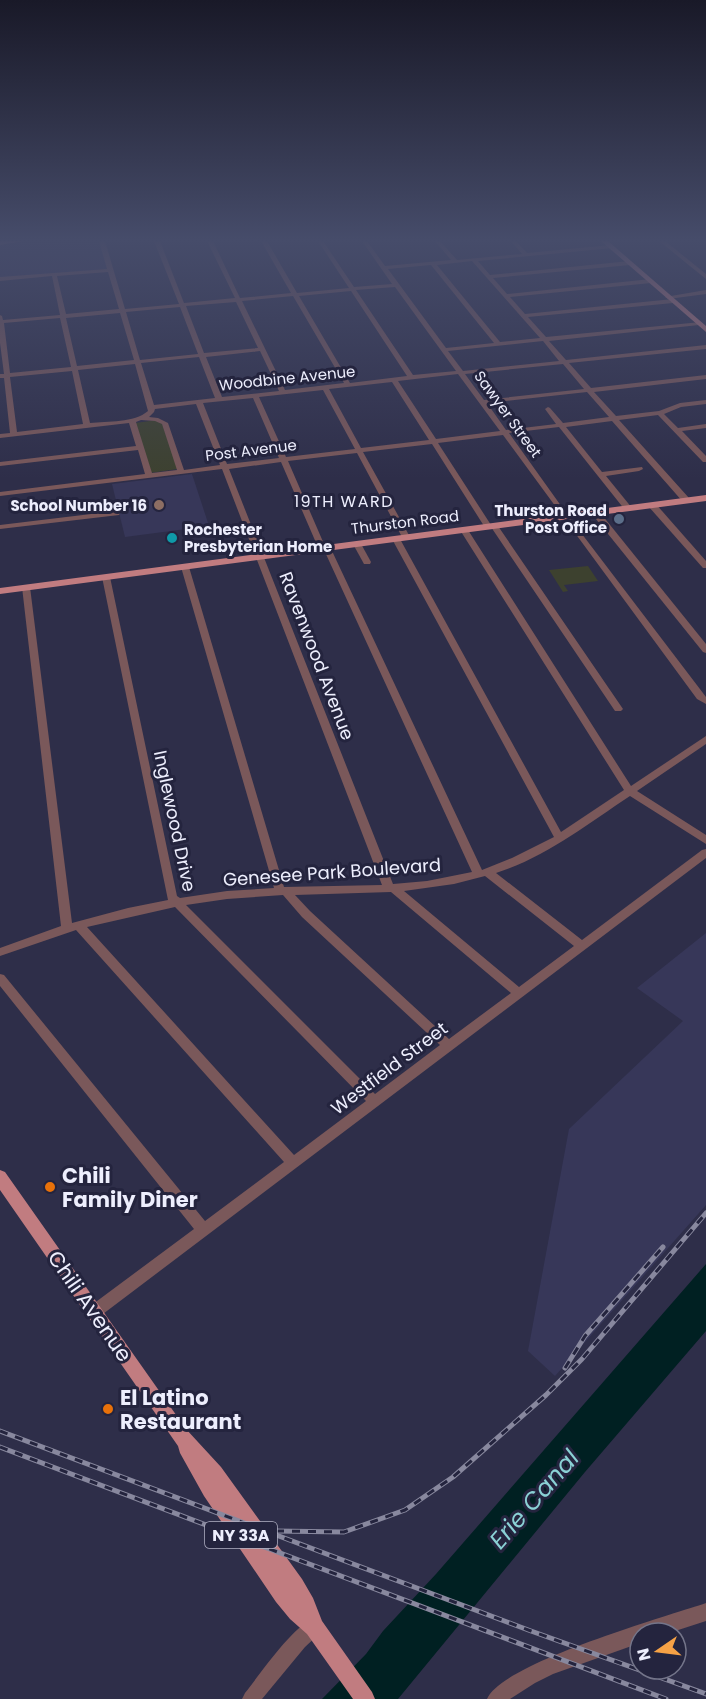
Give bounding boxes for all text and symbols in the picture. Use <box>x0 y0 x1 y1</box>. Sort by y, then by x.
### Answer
street label: Woodbine Avenue <box>218 360 356 396</box>
street label: Sawyer Street <box>469 366 547 462</box>
street label: Post Avenue <box>204 434 298 466</box>
district label: 19TH WARD <box>294 490 394 513</box>
place label: School Number 16 <box>10 495 147 516</box>
marker: School Number 16 <box>152 498 166 512</box>
place label: Thurston Road Post Office <box>494 500 607 538</box>
street label: Thurston Road <box>350 505 460 539</box>
marker: Thurston Road Post Office <box>612 512 626 526</box>
place label: Rochester Presbyterian Home <box>184 519 332 557</box>
marker: Rochester Presbyterian Home <box>165 531 179 545</box>
street label: Ravenwood Avenue <box>273 568 361 744</box>
street label: Inglewood Drive <box>148 748 202 894</box>
street label: Genesee Park Boulevard <box>222 852 442 892</box>
street label: Westfield Street <box>325 1016 453 1120</box>
place label: Chili Family Diner <box>62 1161 198 1214</box>
marker: Chili Family Diner <box>43 1180 57 1194</box>
street label: Chili Avenue <box>41 1245 139 1367</box>
place label: El Latino Restaurant <box>120 1383 241 1436</box>
marker: El Latino Restaurant <box>101 1402 115 1416</box>
water label: Erie Canal <box>482 1442 586 1556</box>
road number: NY 33A <box>205 1522 277 1548</box>
north arrow <box>628 1621 688 1681</box>
text: N <box>631 1646 657 1663</box>

